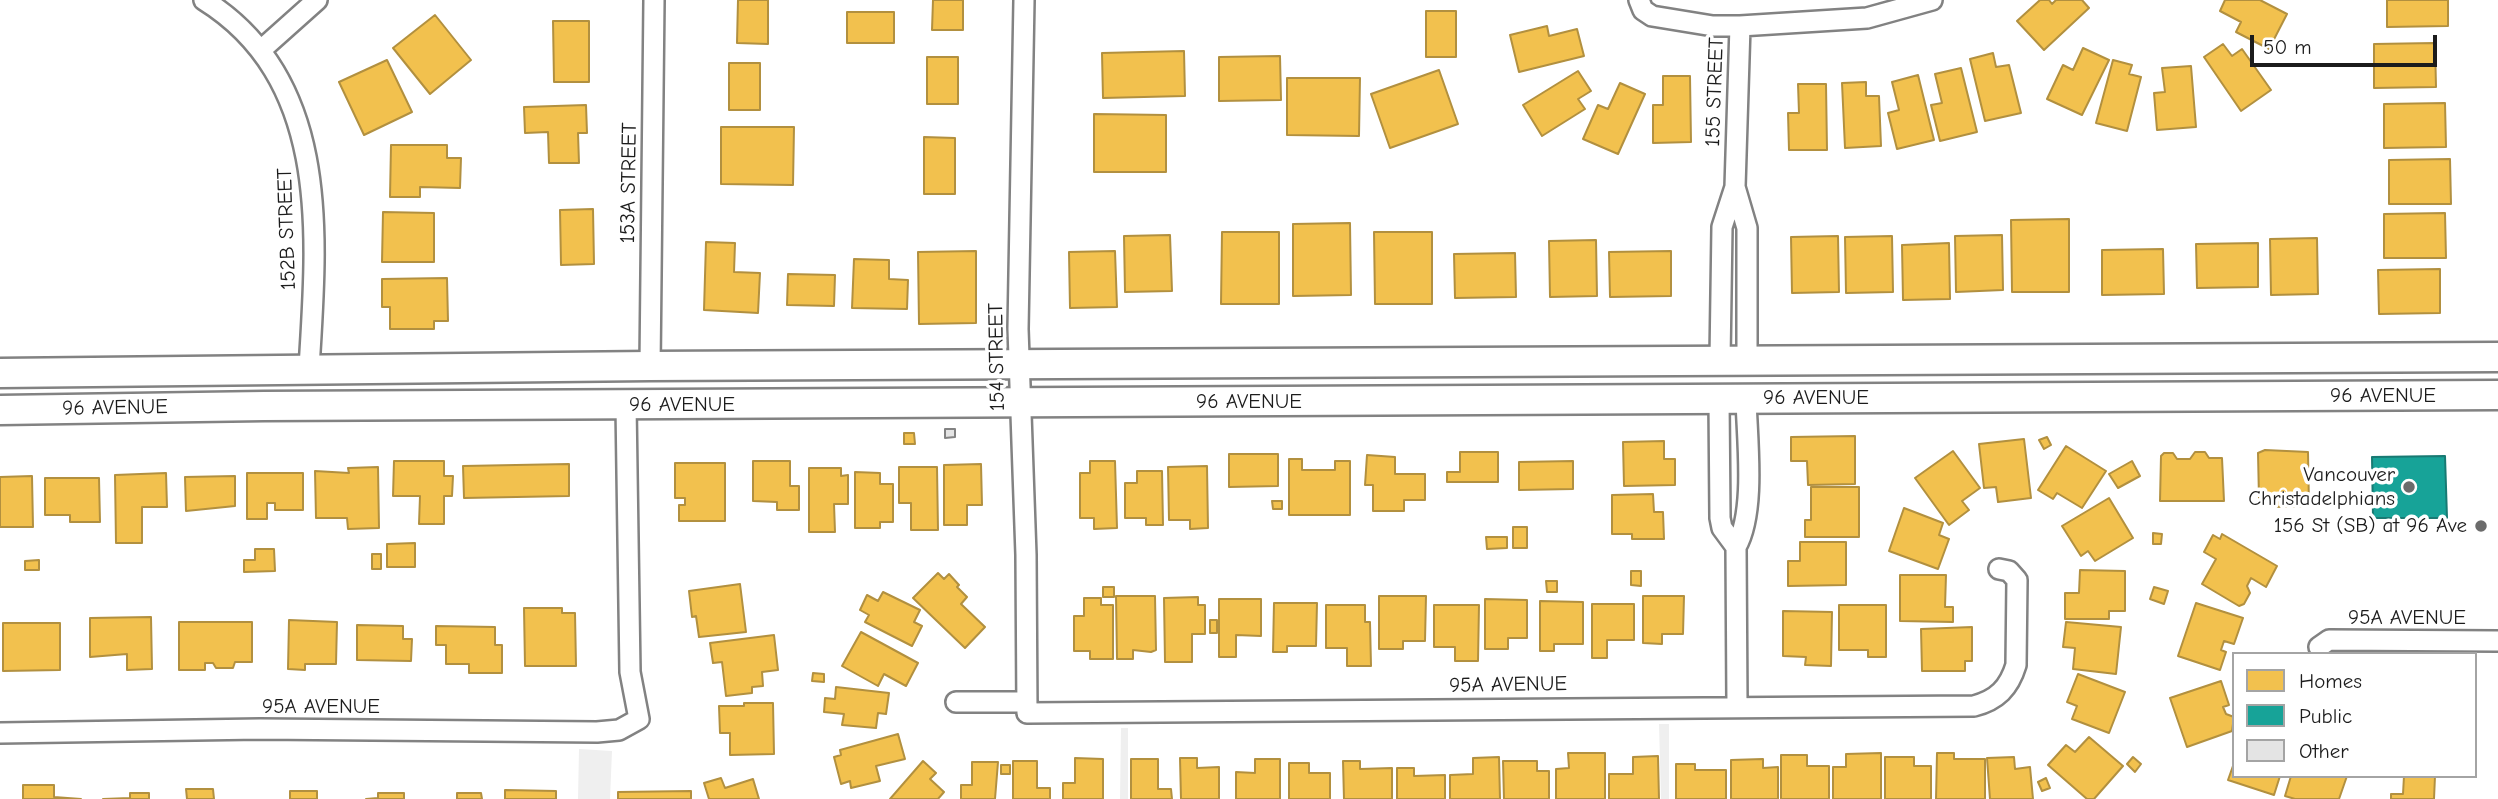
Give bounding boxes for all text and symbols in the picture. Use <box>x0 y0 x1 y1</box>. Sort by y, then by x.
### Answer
scale bar <box>2253 21 2440 65</box>
text: 50 m <box>2263 35 2312 59</box>
street label: 155 STREET <box>1700 37 1730 147</box>
street label: 153A STREET <box>615 122 643 244</box>
street label: 152B STREET <box>272 168 302 290</box>
street label: 154 STREET <box>983 303 1011 411</box>
street label: 96 AVENUE <box>2330 383 2436 409</box>
street label: 96 AVENUE <box>1763 385 1869 411</box>
street label: 96 AVENUE <box>1196 389 1302 415</box>
street label: 96 AVENUE <box>629 392 735 418</box>
street label: 96 AVENUE <box>62 394 168 422</box>
place label: Vancouver Christadelphians <box>2248 462 2395 512</box>
marker: Vancouver Christadelphians <box>2401 479 2417 495</box>
place label: 156 St (SB) at 96 Ave <box>2274 513 2467 539</box>
marker: 156 St (SB) at 96 Ave <box>2473 518 2489 534</box>
street label: 95A AVENUE <box>2348 605 2466 631</box>
legend <box>2232 652 2477 778</box>
text: Homes <box>2299 669 2362 693</box>
street label: 95A AVENUE <box>1449 671 1567 699</box>
street label: 95A AVENUE <box>262 694 380 720</box>
text: Public <box>2299 704 2352 728</box>
text: Other <box>2299 739 2349 763</box>

